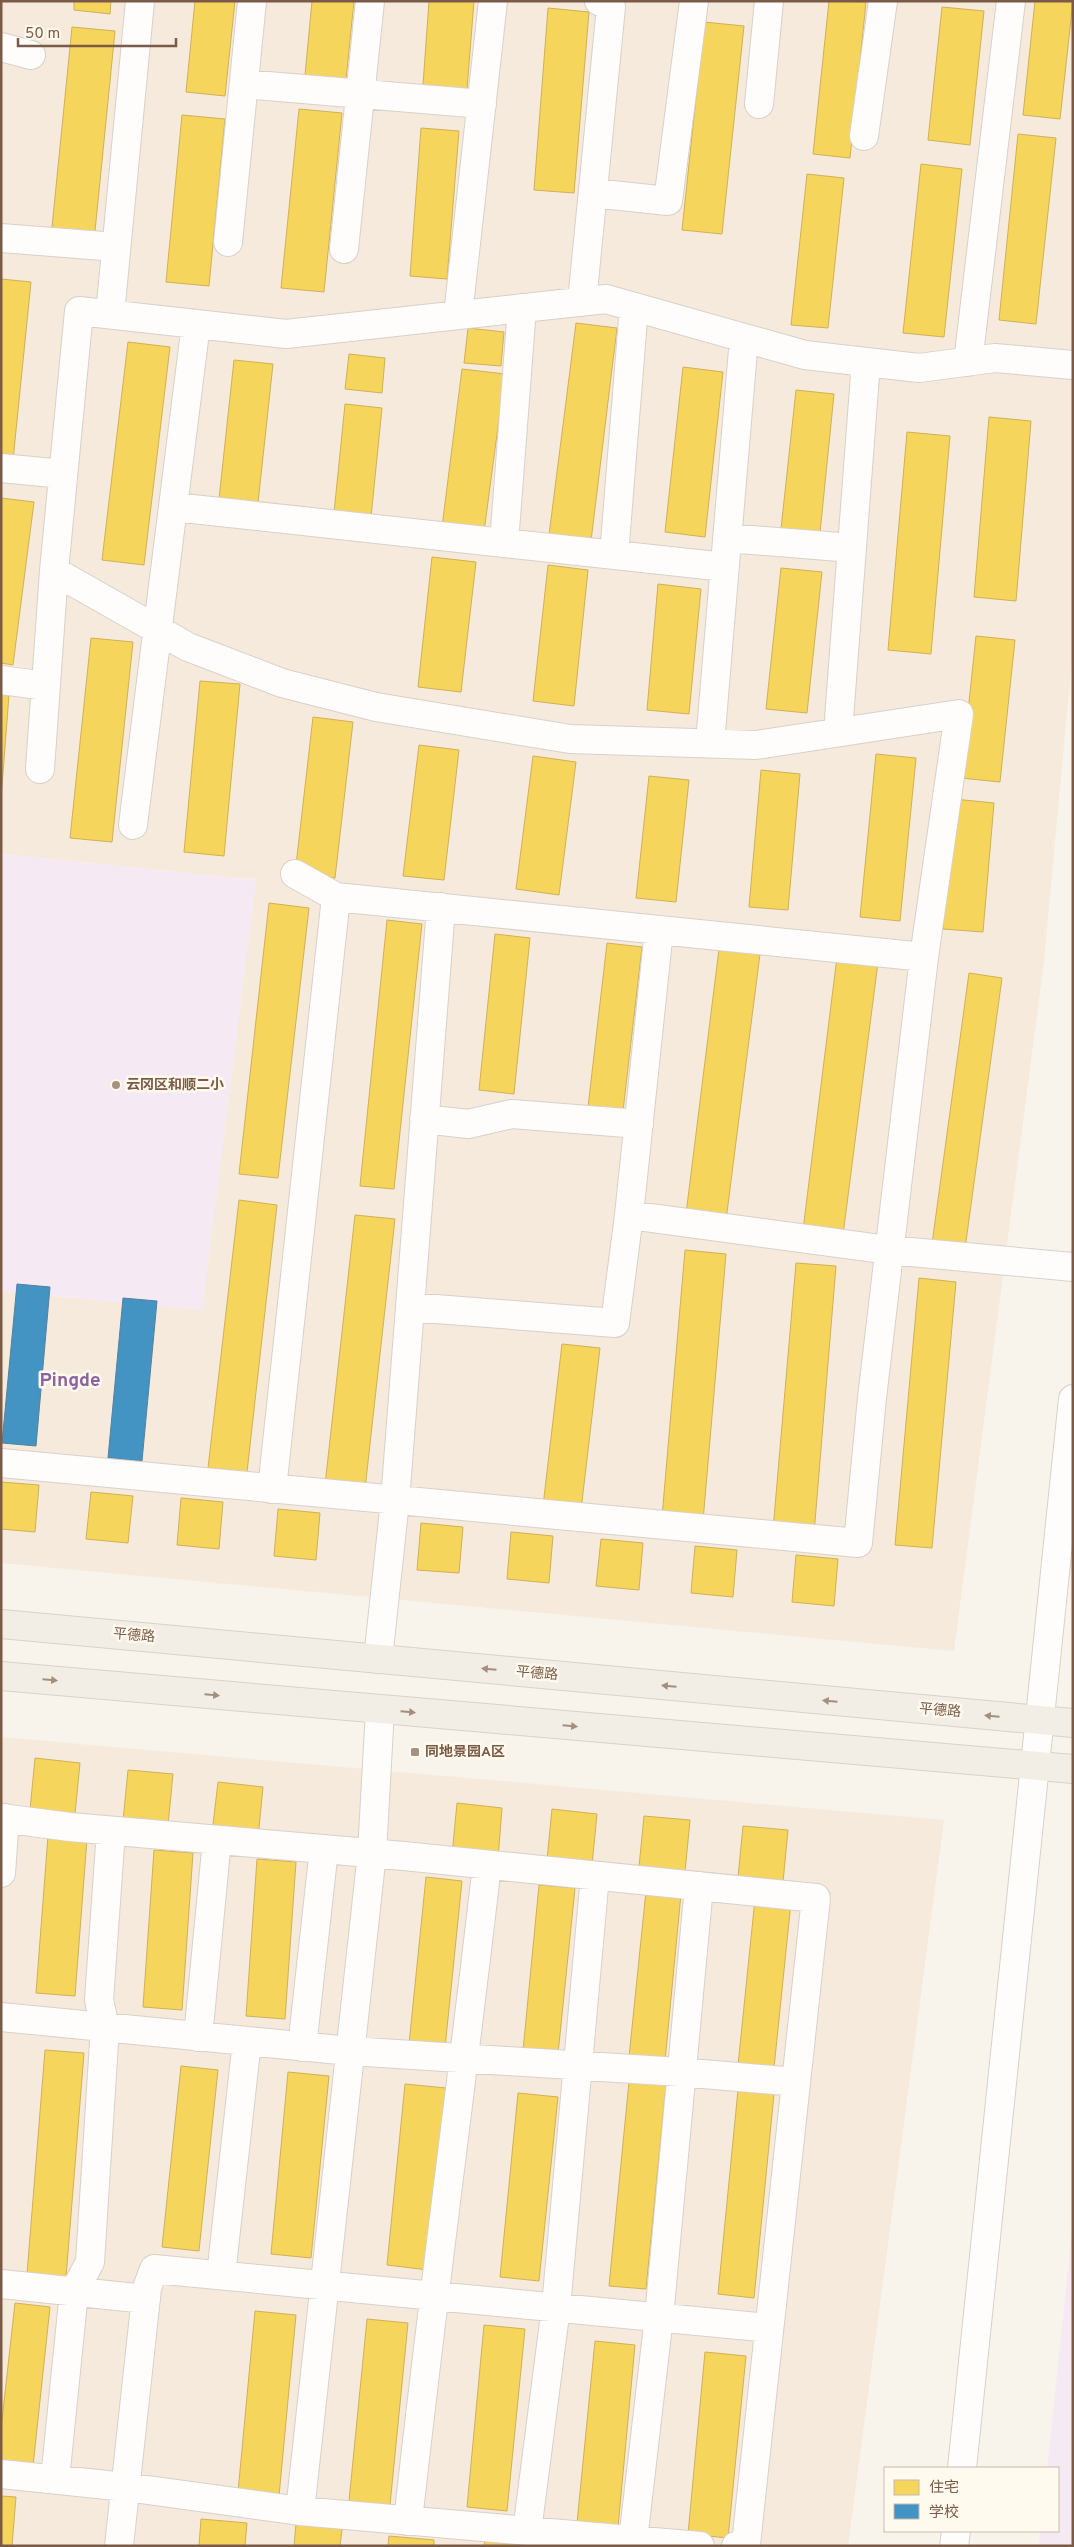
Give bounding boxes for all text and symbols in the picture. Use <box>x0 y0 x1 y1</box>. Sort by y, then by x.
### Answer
scale bar <box>18 15 175 47</box>
text: 50 m <box>25 25 60 44</box>
place label: 云冈区和顺二小 <box>126 1077 224 1094</box>
marker: 云冈区和顺二小 <box>110 1079 122 1091</box>
district label: Pingde <box>39 1369 101 1393</box>
street label: 平德路 <box>112 1625 156 1646</box>
street label: 平德路 <box>515 1663 559 1684</box>
one-way arrow <box>481 1665 497 1673</box>
one-way arrow <box>42 1676 58 1684</box>
one-way arrow <box>660 1682 676 1690</box>
one-way arrow <box>204 1691 220 1699</box>
one-way arrow <box>822 1697 838 1705</box>
street label: 平德路 <box>918 1700 962 1721</box>
one-way arrow <box>401 1708 417 1716</box>
one-way arrow <box>984 1712 1000 1720</box>
one-way arrow <box>563 1722 579 1730</box>
place label: 同地景园A区 <box>425 1744 505 1761</box>
marker: 同地景园A区 <box>409 1746 421 1758</box>
legend <box>884 2467 1059 2532</box>
text: 住宅 <box>929 2479 959 2498</box>
text: 学校 <box>929 2503 959 2523</box>

